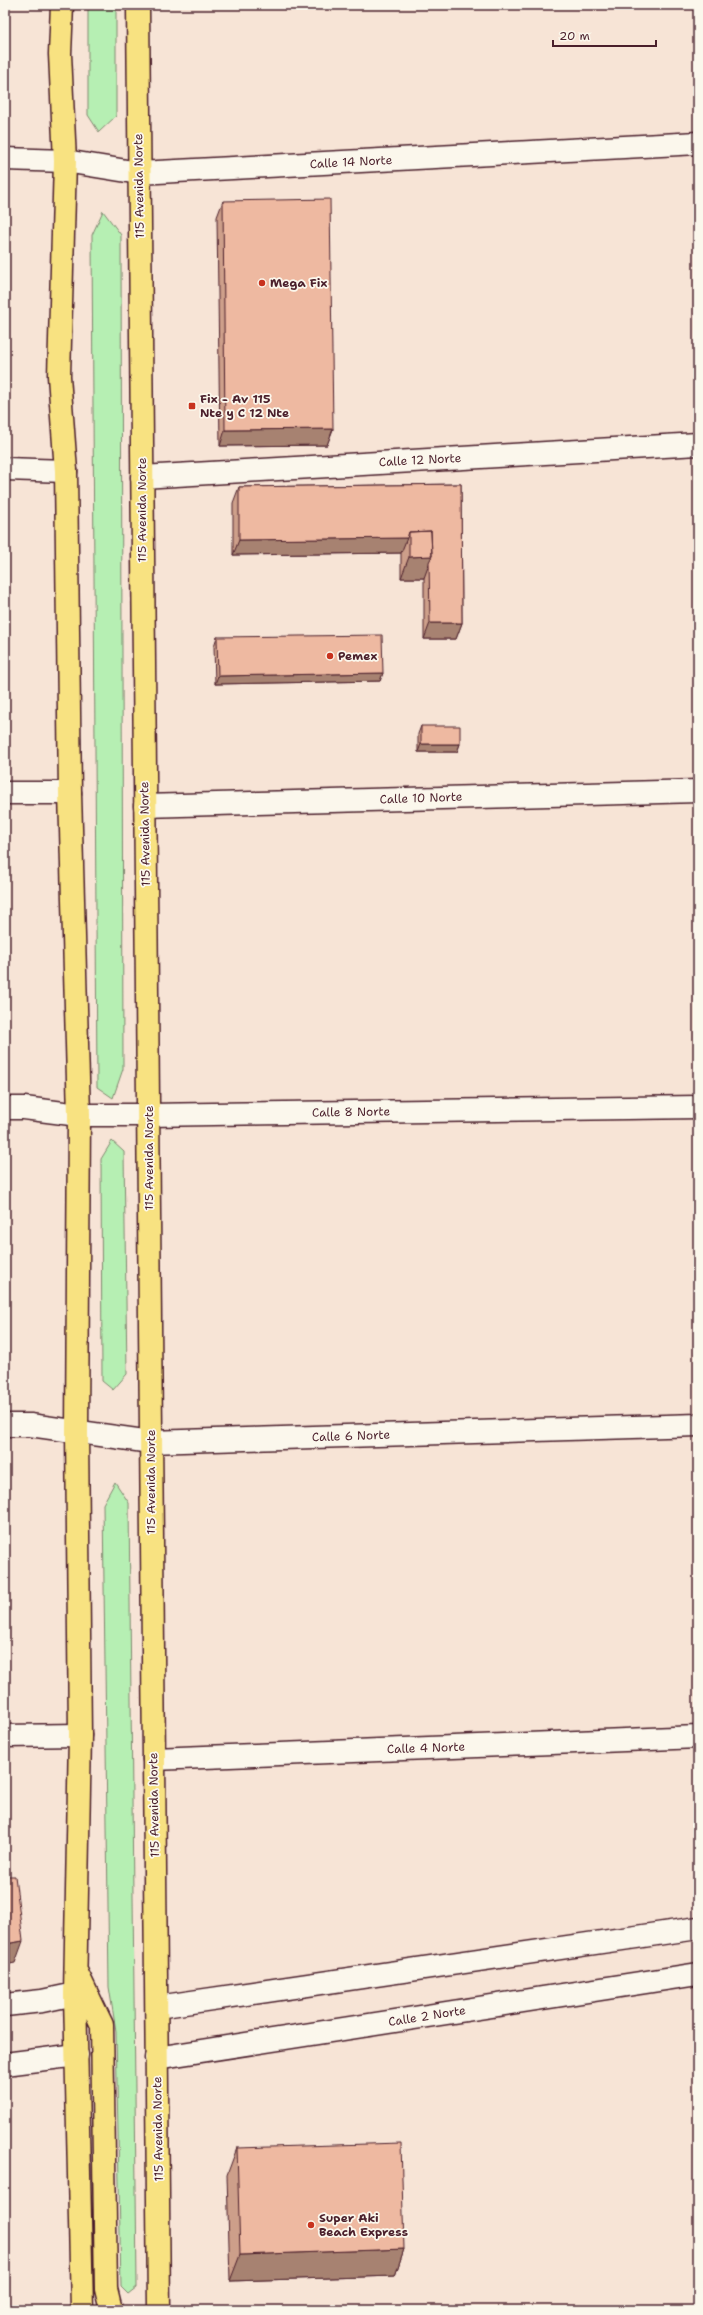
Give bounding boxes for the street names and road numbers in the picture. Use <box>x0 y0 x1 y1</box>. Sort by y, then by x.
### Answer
street label: 115 Avenida Norte <box>130 133 148 239</box>
street label: Calle 14 Norte <box>309 152 393 172</box>
street label: Calle 12 Norte <box>378 450 462 470</box>
street label: 115 Avenida Norte <box>134 457 150 563</box>
street label: 115 Avenida Norte <box>136 781 154 887</box>
street label: Calle 10 Norte <box>379 789 463 807</box>
street label: Calle 8 Norte <box>312 1103 390 1121</box>
street label: 115 Avenida Norte <box>141 1105 157 1211</box>
street label: Calle 6 Norte <box>312 1427 391 1445</box>
street label: 115 Avenida Norte <box>143 1429 159 1535</box>
street label: Calle 4 Norte <box>387 1739 466 1757</box>
street label: 115 Avenida Norte <box>145 1752 163 1858</box>
street label: Calle 2 Norte <box>387 2002 467 2030</box>
street label: 115 Avenida Norte <box>149 2076 167 2182</box>

